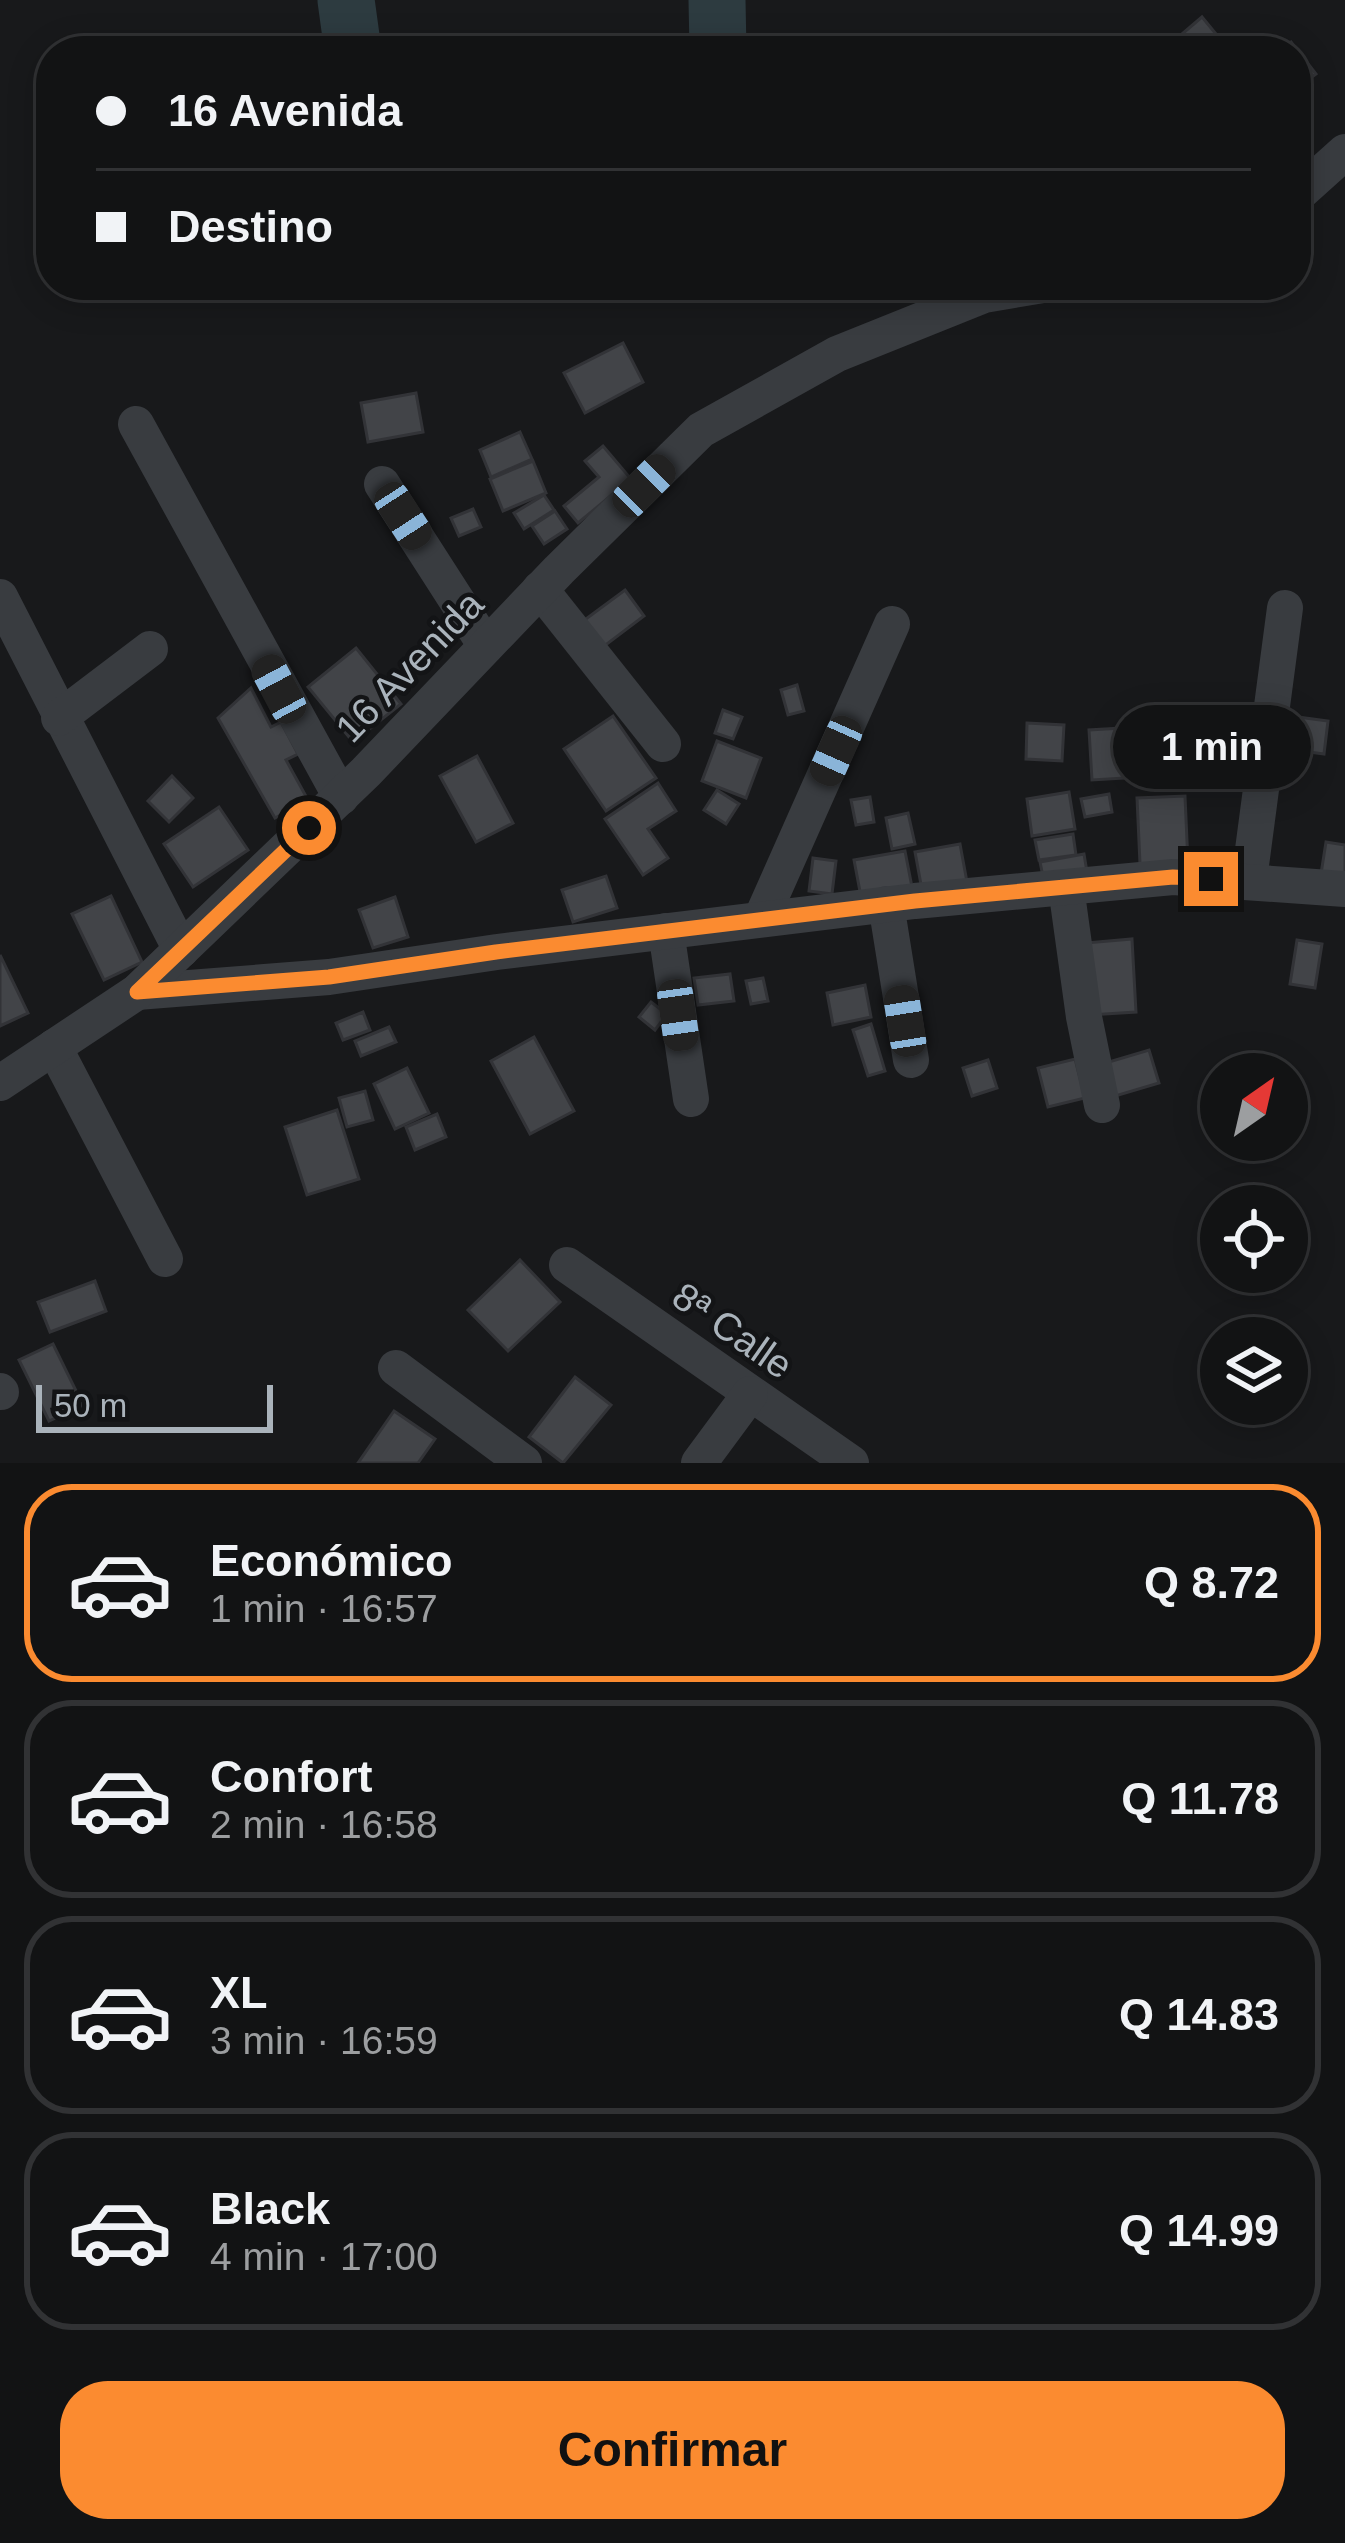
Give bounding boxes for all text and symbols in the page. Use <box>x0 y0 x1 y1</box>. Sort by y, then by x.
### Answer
text: 16 Avenida <box>168 85 402 136</box>
text: Destino <box>168 201 333 252</box>
car <box>606 448 682 524</box>
car <box>368 476 438 556</box>
street label: 16 Avenida <box>327 582 492 750</box>
car <box>246 649 312 729</box>
callout: 1 min <box>1112 705 1310 789</box>
car <box>805 711 867 791</box>
text: 1 min <box>1161 725 1263 768</box>
route start <box>282 801 336 855</box>
route end <box>1184 852 1238 906</box>
car <box>655 977 701 1053</box>
car <box>882 983 928 1059</box>
north arrow <box>1200 1053 1308 1161</box>
map controls <box>1200 1053 1308 1425</box>
button: locate <box>1200 1185 1308 1293</box>
street label: 8ª Calle <box>665 1274 801 1387</box>
button: layers <box>1200 1317 1308 1425</box>
scale bar <box>36 1379 273 1432</box>
text: 50 m <box>54 1387 127 1424</box>
icon: car <box>66 1529 174 1637</box>
text: Económico <box>210 1535 453 1586</box>
text: Q 8.72 <box>1144 1557 1279 1608</box>
text: 1 min · 16:57 <box>210 1587 438 1630</box>
icon: car <box>66 1745 174 1853</box>
text: Confort <box>210 1751 372 1802</box>
text: Q 11.78 <box>1121 1773 1279 1824</box>
text: 2 min · 16:58 <box>210 1803 438 1846</box>
icon: car <box>66 1961 174 2069</box>
text: XL <box>210 1967 268 2018</box>
text: Q 14.83 <box>1119 1989 1279 2040</box>
text: 3 min · 16:59 <box>210 2019 438 2062</box>
icon: car <box>66 2177 174 2285</box>
text: Black <box>210 2183 330 2234</box>
text: Q 14.99 <box>1119 2205 1279 2256</box>
text: 4 min · 17:00 <box>210 2235 438 2278</box>
button: Confirmar <box>60 2381 1285 2519</box>

